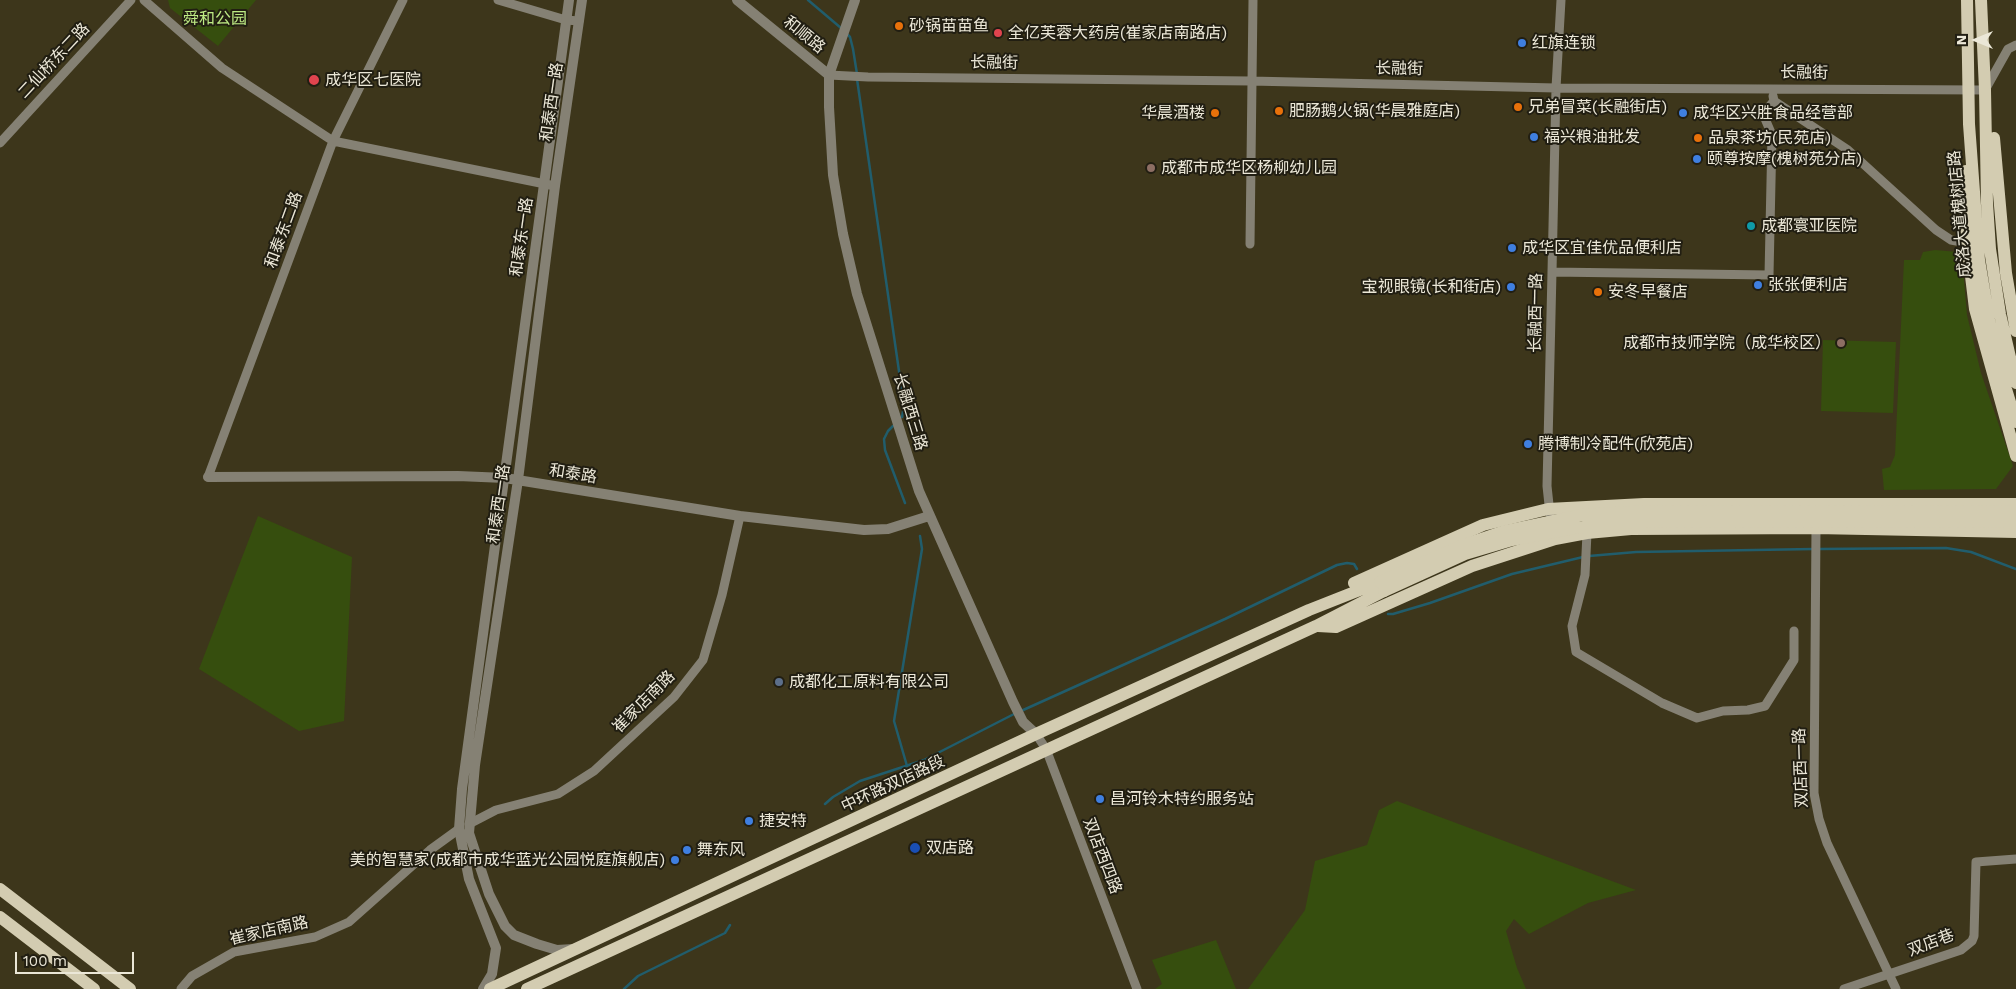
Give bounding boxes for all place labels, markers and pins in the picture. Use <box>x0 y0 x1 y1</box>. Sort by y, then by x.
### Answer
place label: 砂锅苗苗鱼 <box>909 16 989 36</box>
marker: 砂锅苗苗鱼 <box>893 20 905 32</box>
place label: 全亿芙蓉大药房(崔家店南路店) <box>1008 23 1227 43</box>
marker: 全亿芙蓉大药房(崔家店南路店) <box>992 27 1004 39</box>
place label: 红旗连锁 <box>1532 33 1596 53</box>
marker: 红旗连锁 <box>1516 37 1528 49</box>
place label: 成华区七医院 <box>325 70 421 90</box>
marker: 成华区七医院 <box>307 73 321 87</box>
place label: 兄弟冒菜(长融街店) <box>1528 97 1667 117</box>
place label: 肥肠鹅火锅(华晨雅庭店) <box>1289 101 1460 121</box>
marker: 兄弟冒菜(长融街店) <box>1512 101 1524 113</box>
place label: 华晨酒楼 <box>1141 103 1205 123</box>
place label: 成华区兴胜食品经营部 <box>1693 103 1853 123</box>
marker: 肥肠鹅火锅(华晨雅庭店) <box>1273 105 1285 117</box>
marker: 华晨酒楼 <box>1209 107 1221 119</box>
marker: 成华区兴胜食品经营部 <box>1677 107 1689 119</box>
place label: 福兴粮油批发 <box>1544 127 1640 147</box>
place label: 品泉茶坊(民苑店) <box>1708 128 1831 148</box>
marker: 福兴粮油批发 <box>1528 131 1540 143</box>
marker: 品泉茶坊(民苑店) <box>1692 132 1704 144</box>
place label: 颐尊按摩(槐树苑分店) <box>1707 149 1862 169</box>
marker: 颐尊按摩(槐树苑分店) <box>1691 153 1703 165</box>
place label: 成都市成华区杨柳幼儿园 <box>1161 158 1337 178</box>
marker: 成都市成华区杨柳幼儿园 <box>1145 162 1157 174</box>
place label: 成都寰亚医院 <box>1761 216 1857 236</box>
marker: 成都寰亚医院 <box>1745 220 1757 232</box>
place label: 成华区宜佳优品便利店 <box>1522 238 1682 258</box>
marker: 成华区宜佳优品便利店 <box>1506 242 1518 254</box>
place label: 张张便利店 <box>1768 275 1848 295</box>
place label: 宝视眼镜(长和街店) <box>1362 277 1501 297</box>
marker: 张张便利店 <box>1752 279 1764 291</box>
marker: 宝视眼镜(长和街店) <box>1505 281 1517 293</box>
place label: 安冬早餐店 <box>1608 282 1688 302</box>
marker: 安冬早餐店 <box>1592 286 1604 298</box>
place label: 成都市技师学院（成华校区） <box>1623 333 1831 353</box>
marker: 成都市技师学院（成华校区） <box>1835 337 1847 349</box>
place label: 腾博制冷配件(欣苑店) <box>1538 434 1693 454</box>
marker: 腾博制冷配件(欣苑店) <box>1522 438 1534 450</box>
place label: 成都化工原料有限公司 <box>789 672 949 692</box>
marker: 成都化工原料有限公司 <box>773 676 785 688</box>
place label: 昌河铃木特约服务站 <box>1110 789 1254 809</box>
marker: 昌河铃木特约服务站 <box>1094 793 1106 805</box>
place label: 捷安特 <box>759 811 807 831</box>
marker: 捷安特 <box>743 815 755 827</box>
place label: 双店路 <box>926 838 974 858</box>
place label: 舞东风 <box>697 840 745 860</box>
marker: 双店路 <box>908 841 922 855</box>
marker: 舞东风 <box>681 844 693 856</box>
place label: 美的智慧家(成都市成华蓝光公园悦庭旗舰店) <box>350 850 665 870</box>
marker: 美的智慧家(成都市成华蓝光公园悦庭旗舰店) <box>669 854 681 866</box>

